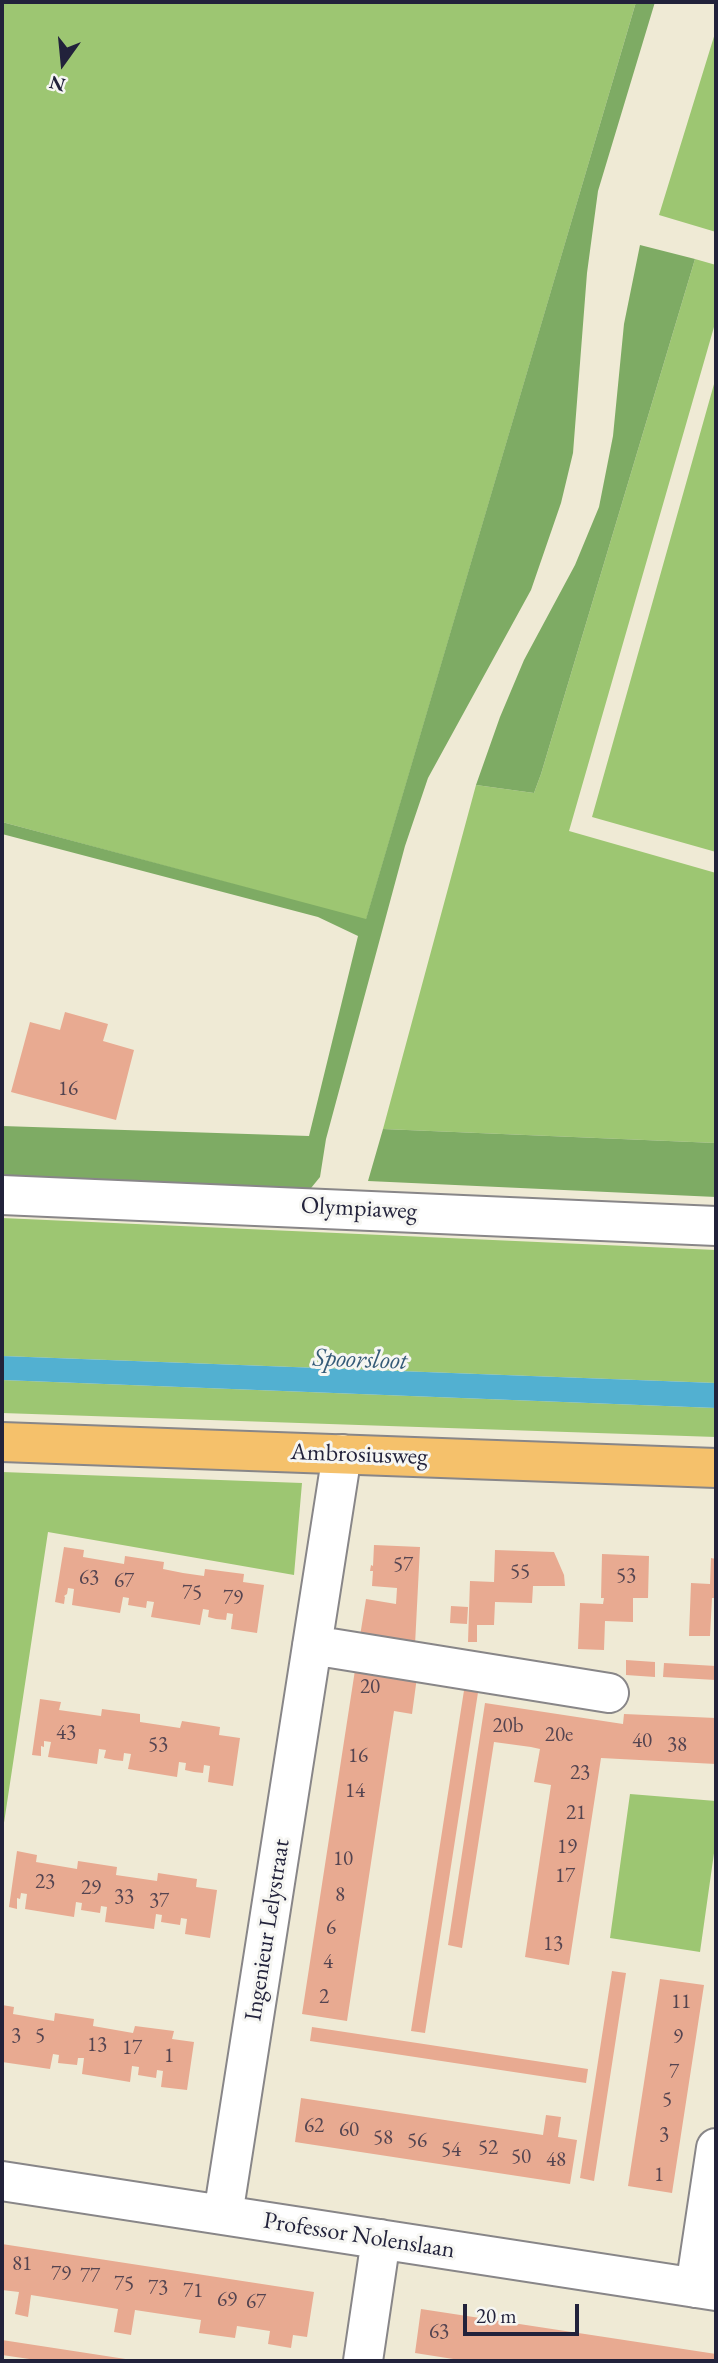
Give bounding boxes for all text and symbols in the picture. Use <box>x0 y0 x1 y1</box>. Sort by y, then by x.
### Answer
north arrow <box>28 28 98 98</box>
text: N <box>47 70 68 98</box>
house number: 16 <box>58 1076 78 1102</box>
street label: Olympiaweg <box>300 1192 418 1226</box>
water label: Spoorsloot <box>312 1343 408 1377</box>
street label: Ambrosiusweg <box>290 1438 428 1472</box>
house number: 57 <box>393 1552 413 1578</box>
house number: 55 <box>510 1559 530 1585</box>
house number: 53 <box>616 1563 636 1589</box>
house number: 63 <box>79 1565 99 1591</box>
house number: 67 <box>114 1568 134 1594</box>
house number: 75 <box>182 1580 202 1606</box>
house number: 79 <box>223 1585 243 1611</box>
house number: 20 <box>360 1674 380 1700</box>
house number: 20b <box>493 1713 523 1739</box>
house number: 43 <box>56 1720 76 1746</box>
house number: 20e <box>545 1722 573 1748</box>
house number: 40 <box>632 1728 652 1754</box>
house number: 53 <box>148 1732 168 1758</box>
house number: 38 <box>667 1732 687 1758</box>
house number: 16 <box>348 1743 368 1769</box>
house number: 23 <box>570 1760 590 1786</box>
house number: 14 <box>345 1778 365 1804</box>
house number: 21 <box>566 1800 586 1826</box>
house number: 19 <box>557 1834 577 1860</box>
street label: Ingenieur Lelystraat <box>239 1837 297 2023</box>
house number: 10 <box>333 1846 353 1872</box>
house number: 17 <box>555 1863 575 1889</box>
house number: 23 <box>35 1869 55 1895</box>
house number: 29 <box>81 1875 101 1901</box>
house number: 8 <box>335 1882 345 1908</box>
house number: 33 <box>114 1884 134 1910</box>
house number: 37 <box>149 1888 169 1914</box>
house number: 6 <box>326 1915 336 1941</box>
house number: 13 <box>543 1931 563 1957</box>
house number: 4 <box>323 1949 333 1975</box>
house number: 2 <box>319 1984 329 2010</box>
house number: 11 <box>671 1989 691 2015</box>
house number: 3 <box>11 2023 21 2049</box>
house number: 5 <box>35 2023 45 2049</box>
house number: 9 <box>673 2024 683 2050</box>
house number: 13 <box>87 2032 107 2058</box>
house number: 17 <box>122 2035 142 2061</box>
house number: 1 <box>164 2043 174 2069</box>
house number: 7 <box>669 2059 679 2085</box>
house number: 5 <box>662 2087 672 2113</box>
house number: 62 <box>304 2113 324 2139</box>
house number: 60 <box>339 2117 359 2143</box>
house number: 3 <box>659 2122 669 2148</box>
house number: 58 <box>373 2125 393 2151</box>
house number: 56 <box>407 2128 427 2154</box>
house number: 52 <box>478 2135 498 2161</box>
house number: 54 <box>441 2137 461 2163</box>
house number: 50 <box>511 2144 531 2170</box>
house number: 48 <box>546 2147 566 2173</box>
house number: 1 <box>654 2162 664 2188</box>
street label: Professor Nolenslaan <box>261 2207 457 2265</box>
house number: 81 <box>12 2251 32 2277</box>
house number: 79 <box>51 2261 71 2287</box>
house number: 77 <box>80 2263 100 2289</box>
house number: 75 <box>114 2271 134 2297</box>
house number: 73 <box>148 2275 168 2301</box>
house number: 71 <box>183 2278 203 2304</box>
house number: 69 <box>217 2287 237 2313</box>
house number: 67 <box>246 2289 266 2315</box>
scale bar <box>466 2290 582 2334</box>
text: 20 m <box>476 2302 517 2329</box>
house number: 63 <box>429 2319 449 2345</box>

